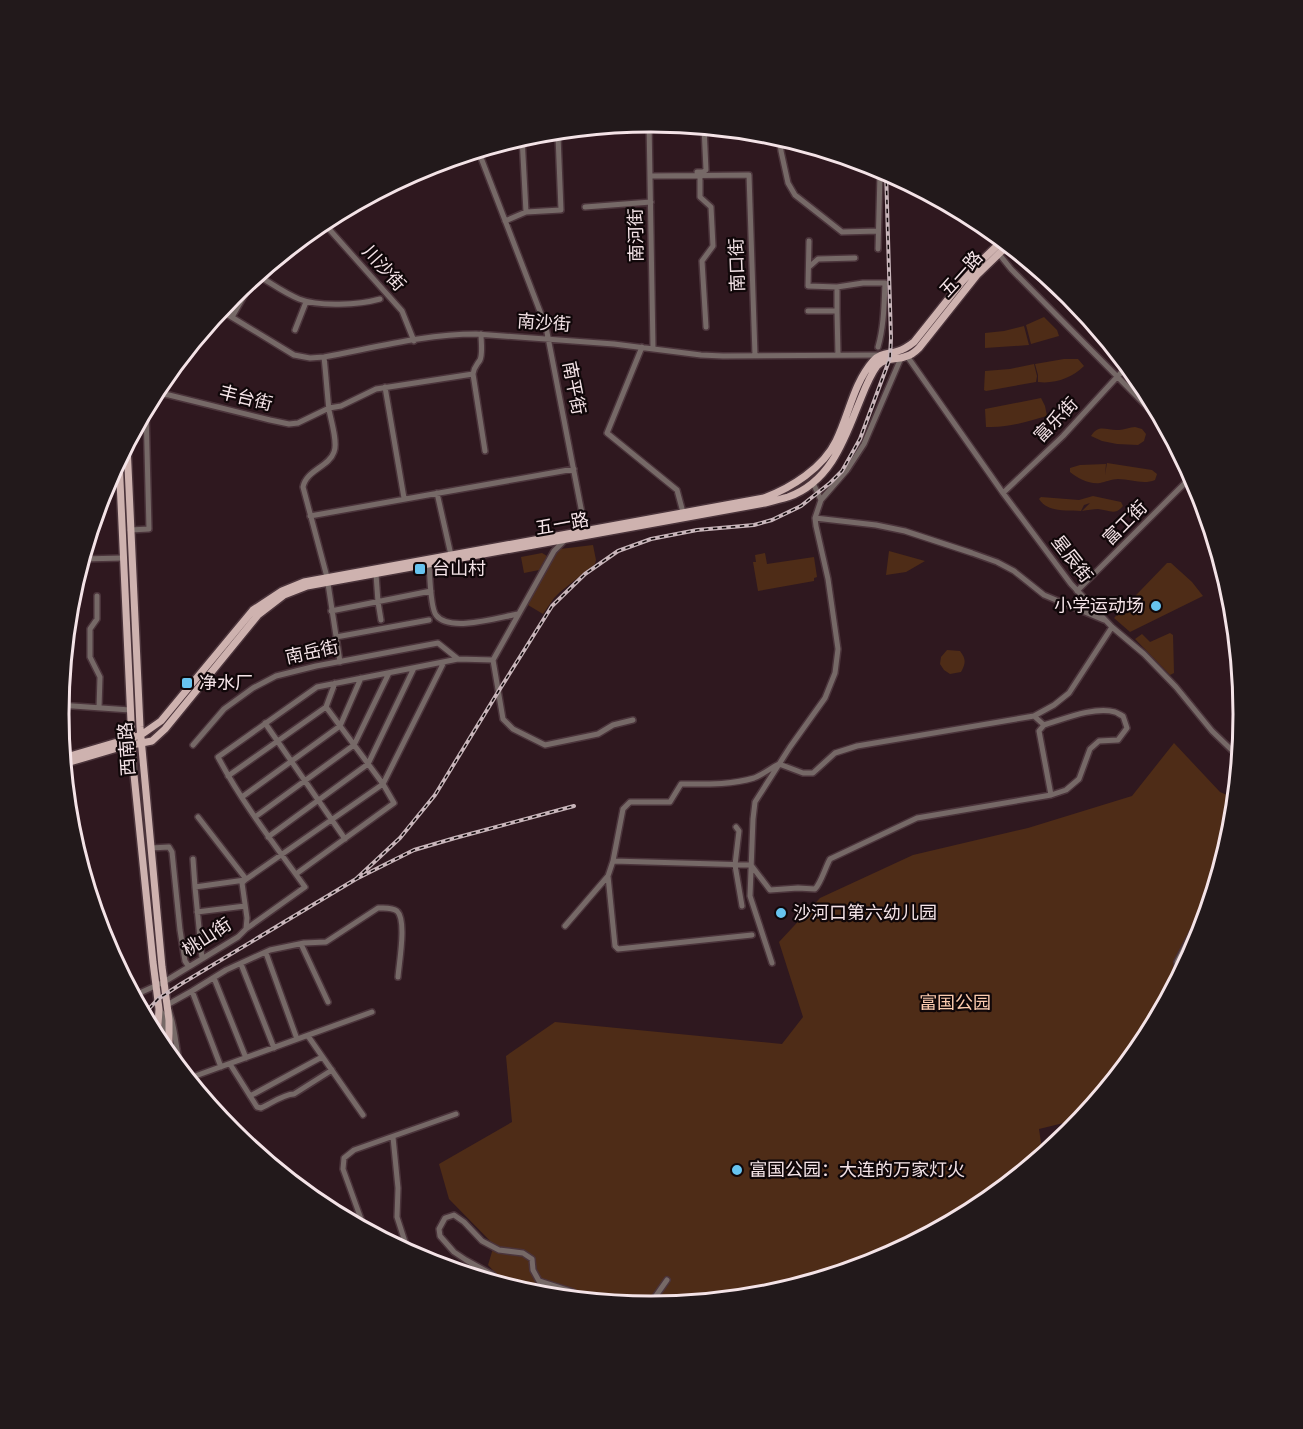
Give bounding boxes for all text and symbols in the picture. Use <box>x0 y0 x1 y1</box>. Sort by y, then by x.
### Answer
street label: 南河街 <box>625 208 646 262</box>
street label: 南口街 <box>725 238 748 292</box>
street label: 川沙街 <box>359 241 410 295</box>
street label: 五一路 <box>935 247 986 301</box>
street label: 南沙街 <box>516 310 572 335</box>
street label: 南平街 <box>559 359 590 416</box>
street label: 丰台街 <box>217 381 275 414</box>
street label: 富乐街 <box>1029 393 1082 446</box>
street label: 富工街 <box>1098 496 1151 549</box>
street label: 五一路 <box>534 508 590 539</box>
street label: 星辰街 <box>1047 531 1097 586</box>
place label: 台山村 <box>432 558 486 579</box>
marker: 台山村 <box>413 562 427 576</box>
place label: 小学运动场 <box>1054 595 1144 616</box>
marker: 小学运动场 <box>1149 599 1163 613</box>
street label: 南岳街 <box>283 636 340 667</box>
place label: 净水厂 <box>199 672 253 693</box>
marker: 净水厂 <box>180 676 194 690</box>
street label: 西南路 <box>114 721 139 777</box>
place label: 沙河口第六幼儿园 <box>793 902 937 923</box>
marker: 沙河口第六幼儿园 <box>774 906 788 920</box>
street label: 桃山街 <box>178 913 235 960</box>
park label: 富国公园 <box>919 992 991 1013</box>
place label: 富国公园：大连的万家灯火 <box>749 1159 965 1180</box>
marker: 富国公园：大连的万家灯火 <box>730 1163 744 1177</box>

